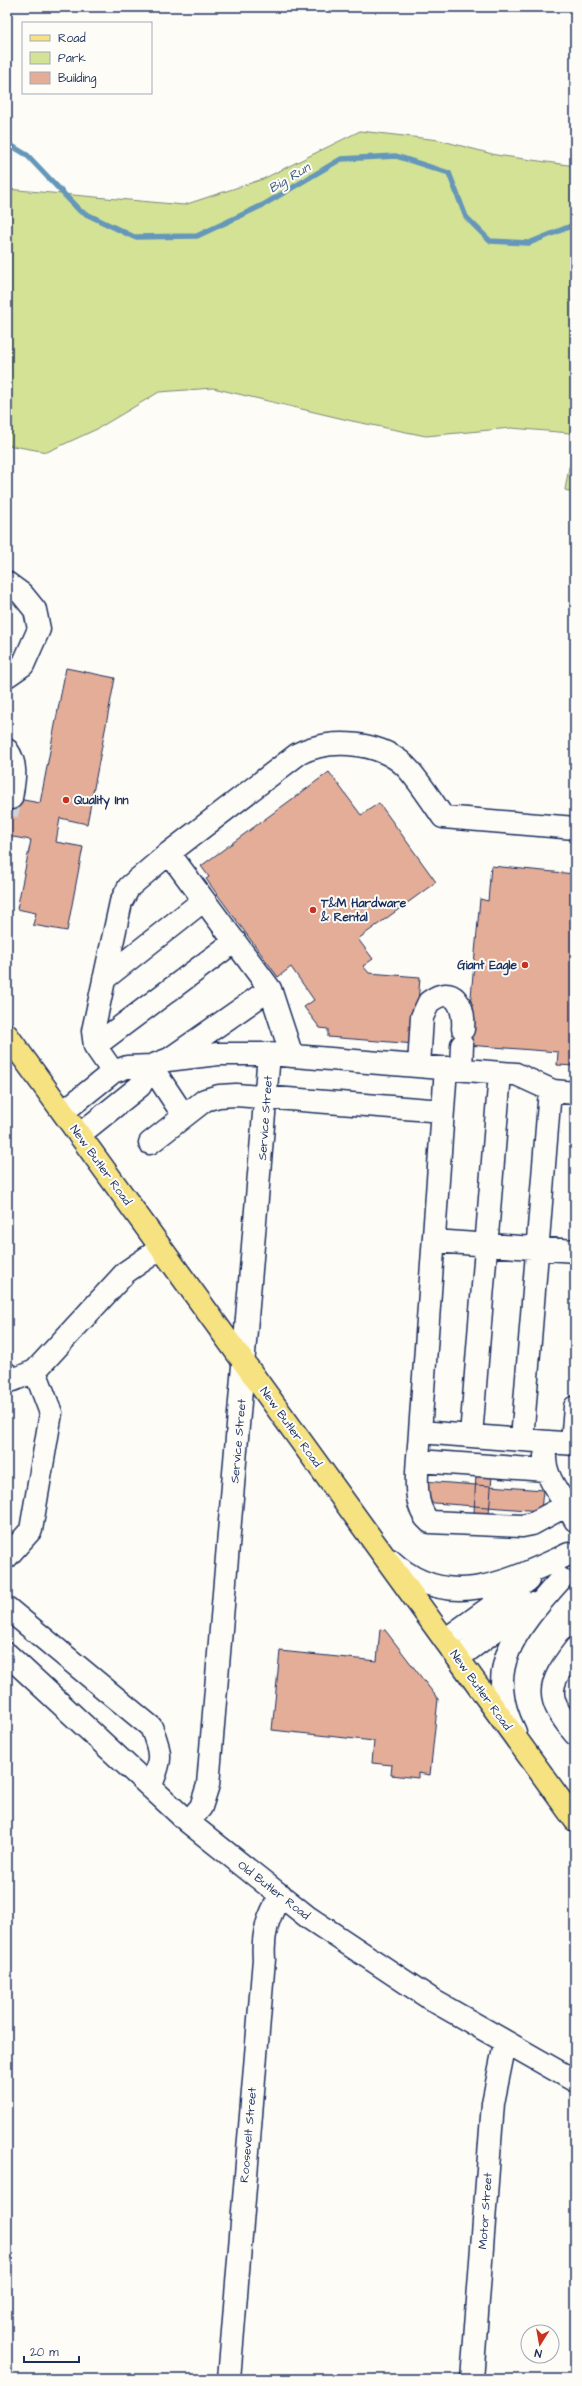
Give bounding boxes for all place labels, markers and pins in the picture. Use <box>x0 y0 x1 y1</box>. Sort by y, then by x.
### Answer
place label: Quality Inn <box>74 792 129 810</box>
marker: Quality Inn <box>61 795 71 805</box>
place label: T&M Hardware & Rental <box>320 895 407 926</box>
marker: T&M Hardware & Rental <box>308 905 318 915</box>
place label: Giant Eagle <box>457 957 517 976</box>
marker: Giant Eagle <box>520 960 530 970</box>

